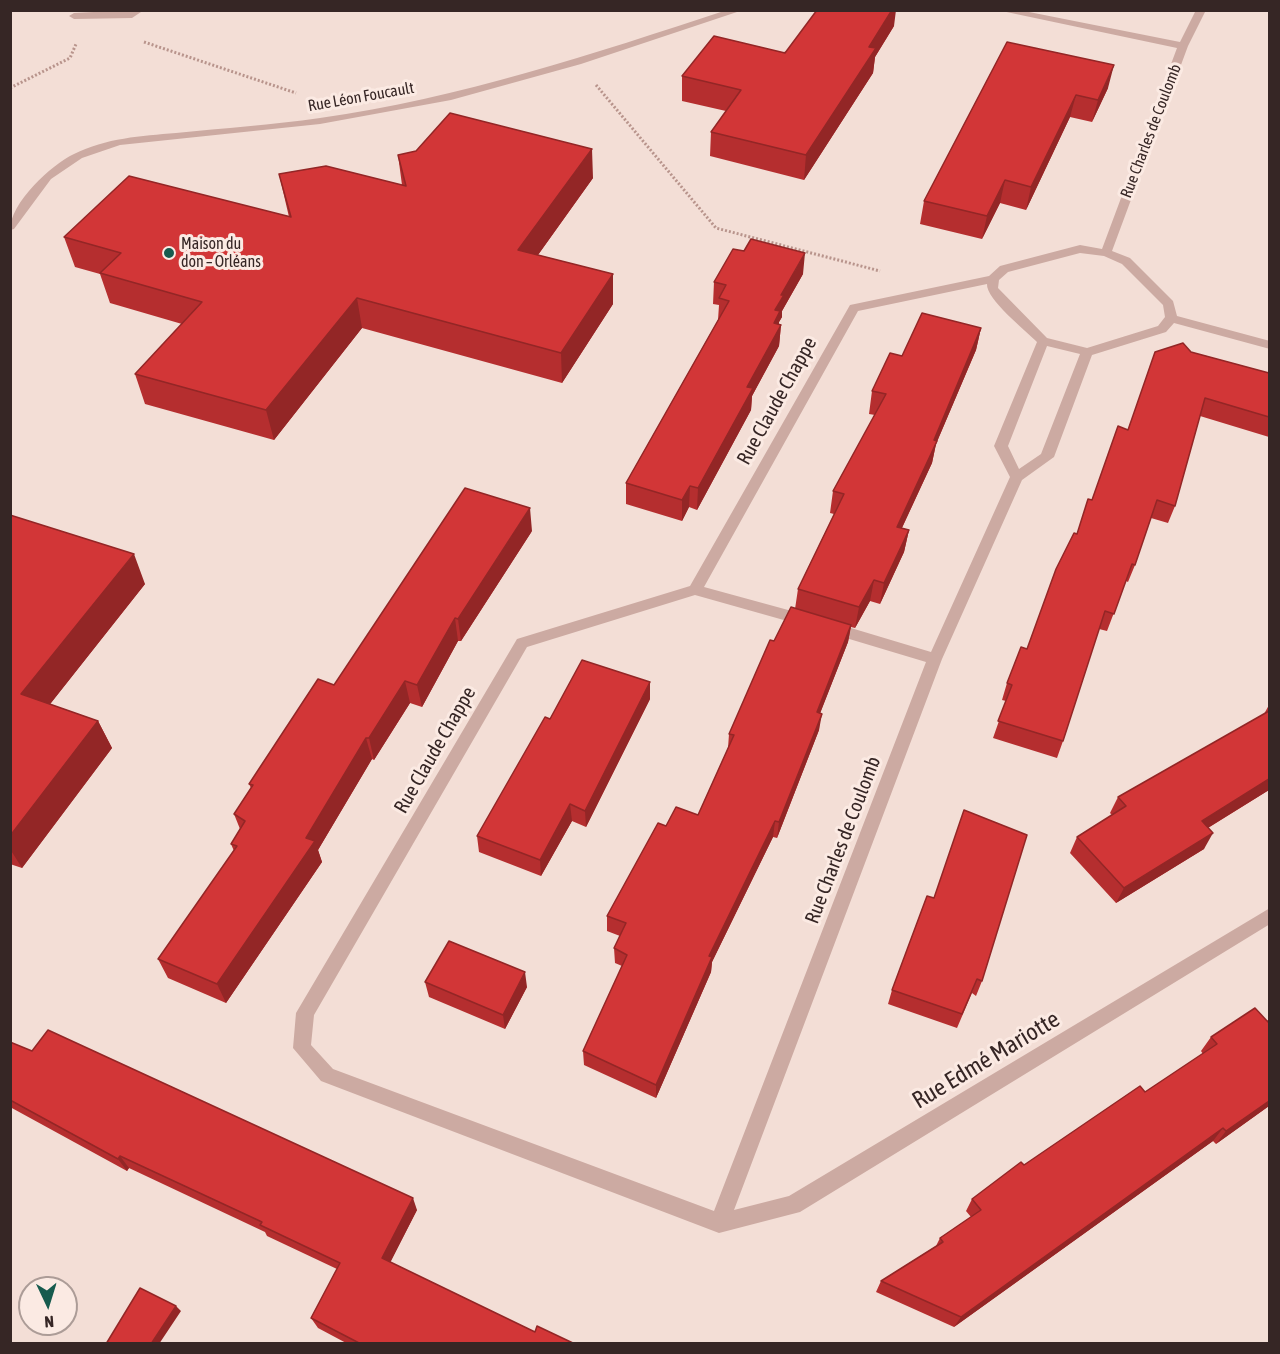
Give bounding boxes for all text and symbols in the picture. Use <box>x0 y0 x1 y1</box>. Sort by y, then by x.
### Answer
street label: Rue Charles de Coulomb <box>1117 61 1185 201</box>
street label: Rue Léon Foucault <box>306 78 416 116</box>
place label: Maison du don – Orléans <box>181 234 261 272</box>
marker: Maison du don – Orléans <box>162 246 176 260</box>
street label: Rue Claude Chappe <box>732 333 822 469</box>
street label: Rue Claude Chappe <box>389 682 481 818</box>
street label: Rue Charles de Coulomb <box>800 753 886 927</box>
street label: Rue Edmé Mariotte <box>907 1005 1065 1115</box>
north arrow <box>18 1276 78 1336</box>
text: N <box>44 1313 54 1331</box>

